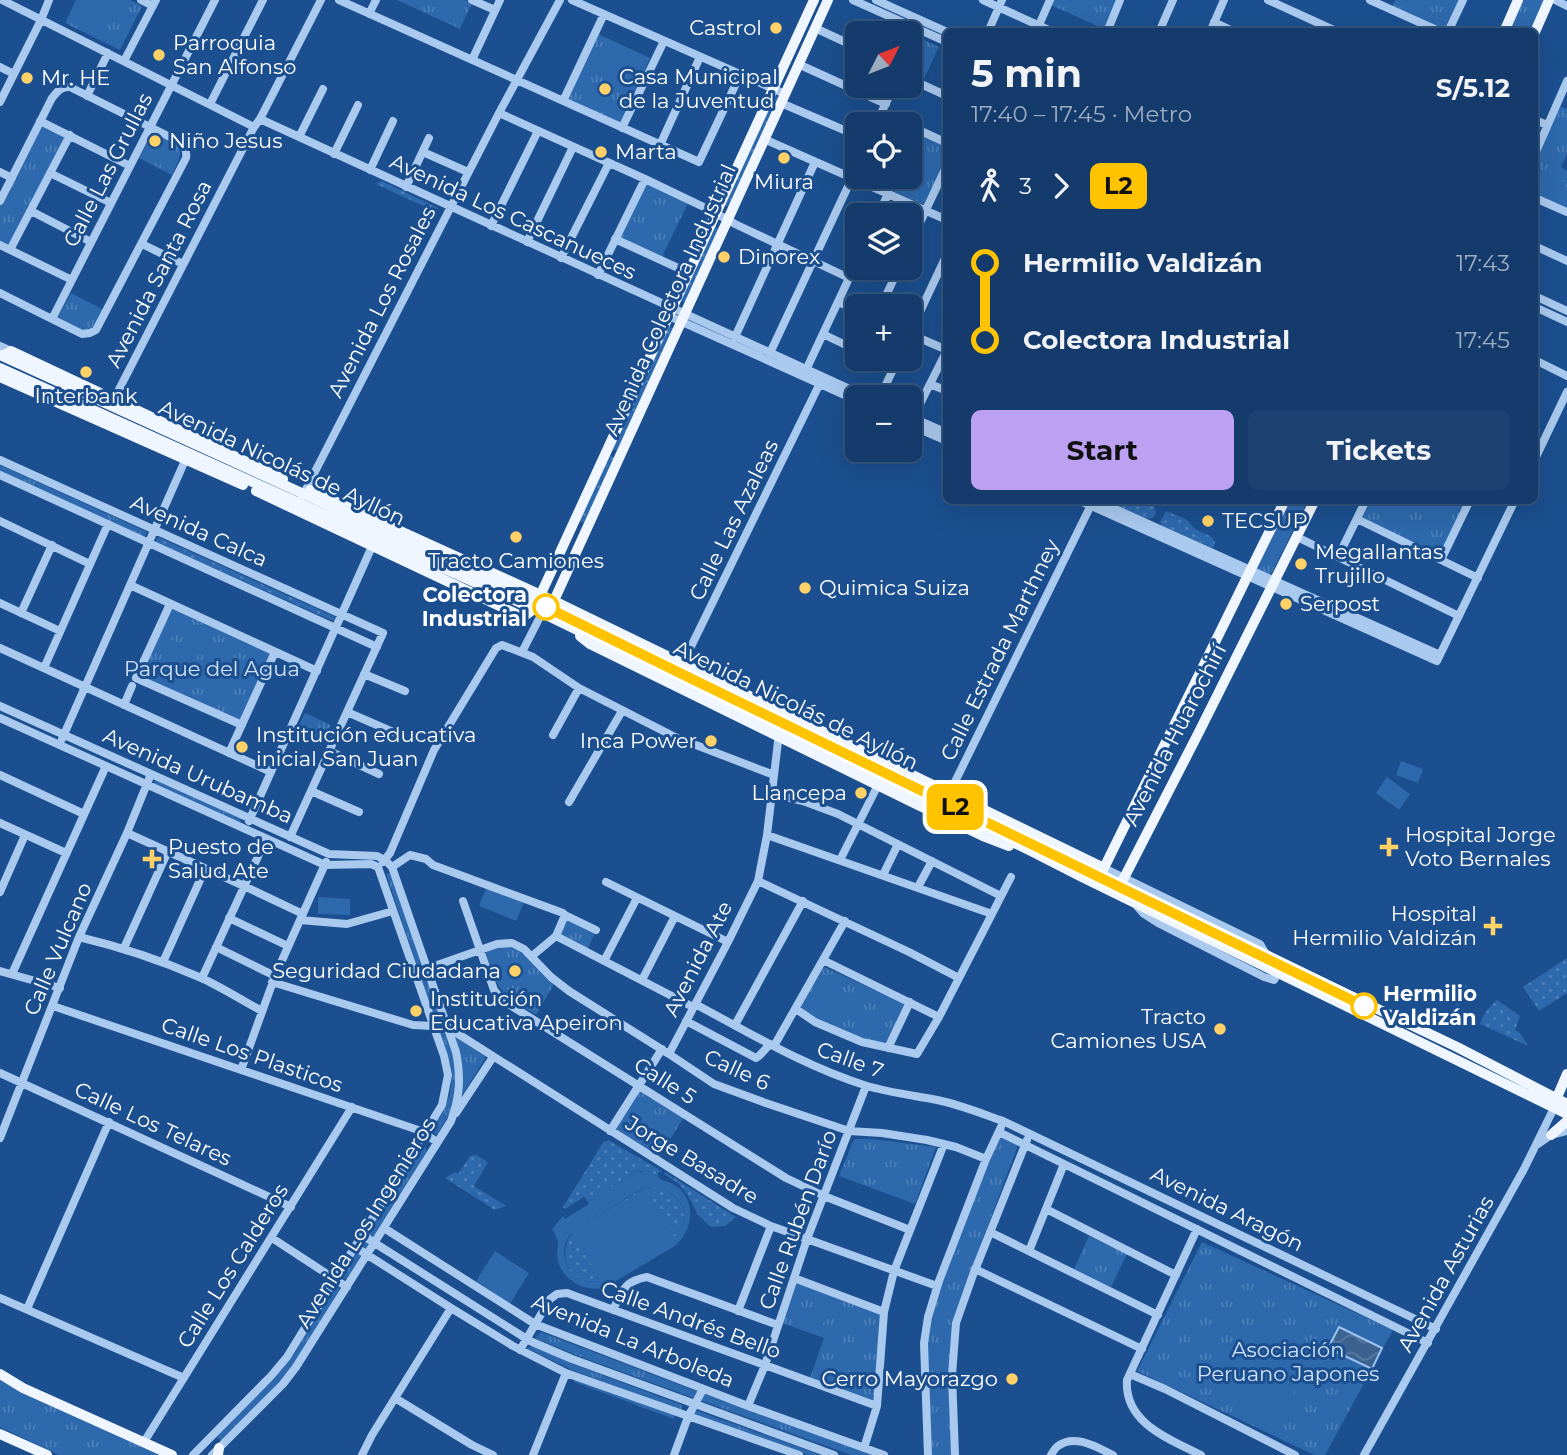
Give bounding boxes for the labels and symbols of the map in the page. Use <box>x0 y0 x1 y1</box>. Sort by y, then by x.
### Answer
place label: Castrol <box>689 15 762 40</box>
marker: Castrol <box>768 20 784 36</box>
north arrow <box>845 21 922 98</box>
place label: Parroquia San Alfonso <box>173 30 296 79</box>
marker: Parroquia San Alfonso <box>151 47 167 63</box>
place label: Casa Municipal de la Juventud <box>619 64 778 113</box>
place label: Mr. HE <box>41 65 110 90</box>
marker: Mr. HE <box>19 70 35 86</box>
marker: Casa Municipal de la Juventud <box>597 81 613 97</box>
street label: Calle Las Grullas <box>58 88 157 251</box>
place label: Niño Jesus <box>169 128 282 153</box>
marker: Niño Jesus <box>147 133 163 149</box>
place label: Marta <box>615 139 677 164</box>
marker: Marta <box>593 144 609 160</box>
street label: Avenida Los Cascanueces <box>386 148 640 285</box>
marker: Miura <box>776 150 792 166</box>
street label: Avenida Colectora Industrial <box>598 160 741 439</box>
place label: Miura <box>754 169 814 194</box>
street label: Avenida Santa Rosa <box>100 176 217 372</box>
street label: Avenida Los Rosales <box>323 202 441 401</box>
place label: Dinorex <box>738 244 820 269</box>
marker: Dinorex <box>716 249 732 265</box>
marker: Interbank <box>78 364 94 380</box>
place label: Interbank <box>35 383 138 408</box>
street label: Avenida Nicolás de Ayllón <box>155 394 409 531</box>
street label: Calle Las Azaleas <box>684 435 783 604</box>
street label: Avenida Calca <box>127 489 272 572</box>
place label: TECSUP <box>1222 508 1308 533</box>
marker: TECSUP <box>1200 513 1216 529</box>
marker: Tracto Camiones <box>508 529 524 545</box>
street label: Calle Estrada Marthney <box>935 534 1064 765</box>
place label: Megallantas Trujillo <box>1315 539 1443 588</box>
place label: Tracto Camiones <box>428 548 604 573</box>
marker: Megallantas Trujillo <box>1293 556 1309 572</box>
place label: Quimica Suiza <box>819 575 970 600</box>
marker: Quimica Suiza <box>797 580 813 596</box>
place label: Colectora Industrial <box>422 582 527 631</box>
place label: Serpost <box>1300 591 1380 616</box>
marker: Colectora Industrial <box>533 594 559 620</box>
marker: Serpost <box>1278 596 1294 612</box>
street label: Avenida Nicolás de Ayllón <box>670 634 922 775</box>
street label: Avenida Huarochirí <box>1118 639 1232 830</box>
park label: Parque del Agua <box>124 656 300 681</box>
street label: Avenida Urubamba <box>100 722 297 829</box>
place label: Institución educativa inicial San Juan <box>256 722 476 771</box>
place label: Inca Power <box>580 728 697 753</box>
marker: Inca Power <box>703 733 719 749</box>
marker: Institución educativa inicial San Juan <box>234 739 250 755</box>
place label: Llancepa <box>752 780 847 805</box>
line badge: L2 <box>923 784 986 830</box>
marker: Llancepa <box>853 785 869 801</box>
place label: Hospital Jorge Voto Bernales <box>1405 822 1556 871</box>
place label: Puesto de Salud Ate <box>168 834 274 883</box>
marker: Hospital Jorge Voto Bernales <box>1379 837 1399 857</box>
marker: Puesto de Salud Ate <box>142 849 162 869</box>
street label: Calle Vulcano <box>18 879 97 1019</box>
street label: Avenida Ate <box>658 897 737 1021</box>
place label: Hospital Hermilio Valdizán <box>1292 901 1477 950</box>
marker: Hospital Hermilio Valdizán <box>1483 916 1503 936</box>
place label: Seguridad Ciudadana <box>272 958 501 983</box>
marker: Seguridad Ciudadana <box>507 963 523 979</box>
place label: Hermilio Valdizán <box>1382 981 1477 1030</box>
place label: Institución Educativa Apeiron <box>430 986 623 1035</box>
marker: Hermilio Valdizán <box>1351 993 1377 1019</box>
marker: Institución Educativa Apeiron <box>408 1003 424 1019</box>
place label: Tracto Camiones USA <box>1051 1004 1207 1053</box>
street label: Calle Los Plasticos <box>158 1012 346 1097</box>
marker: Tracto Camiones USA <box>1212 1021 1228 1037</box>
street label: Calle 7 <box>813 1036 887 1083</box>
street label: Calle 6 <box>700 1044 774 1096</box>
street label: Calle 5 <box>630 1052 701 1109</box>
street label: Calle Los Telares <box>71 1076 236 1171</box>
street label: Jorge Basadre <box>621 1110 763 1209</box>
street label: Avenida Los Ingenieros <box>291 1113 441 1332</box>
street label: Calle Rubén Darío <box>753 1127 842 1313</box>
street label: Avenida Aragón <box>1147 1161 1308 1256</box>
street label: Calle Los Calderos <box>172 1179 293 1352</box>
street label: Avenida Asturias <box>1392 1191 1499 1356</box>
street label: Calle Andrés Bello <box>598 1275 785 1364</box>
street label: Avenida La Arboleda <box>528 1288 738 1393</box>
park label: Asociación Peruano Japones <box>1197 1337 1379 1386</box>
place label: Cerro Mayorazgo <box>821 1366 998 1391</box>
marker: Cerro Mayorazgo <box>1004 1371 1020 1387</box>

